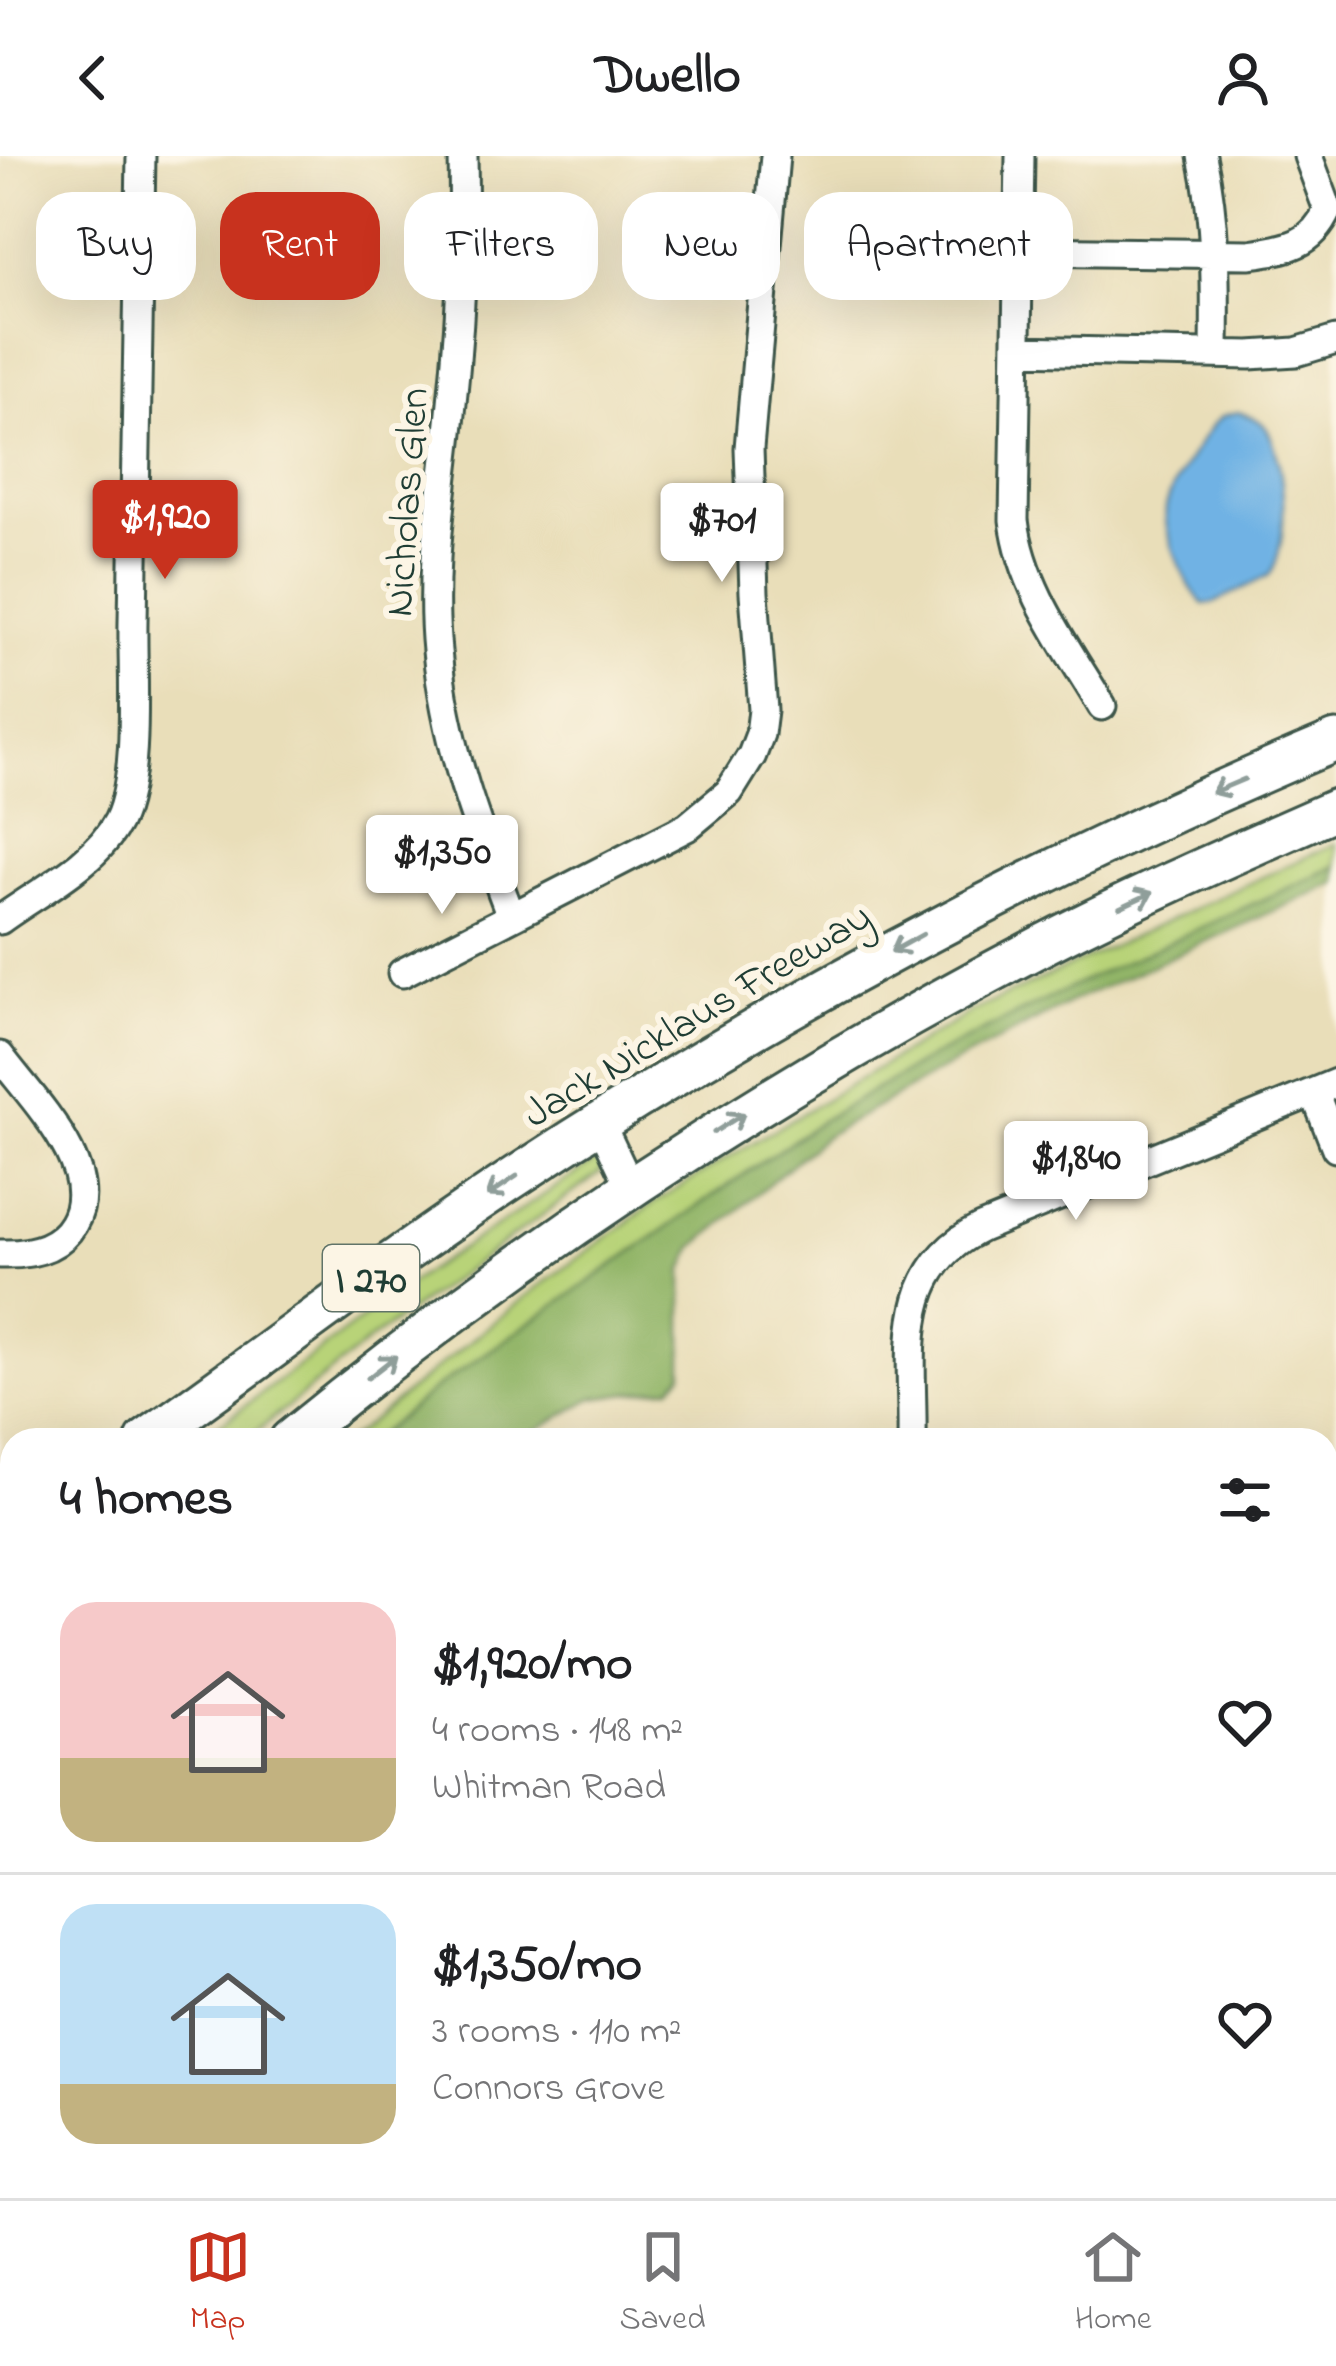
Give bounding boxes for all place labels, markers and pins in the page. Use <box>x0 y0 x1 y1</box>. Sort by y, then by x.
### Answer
pin: $1,920 <box>67 480 263 582</box>
pin: $701 <box>651 483 793 585</box>
pin: $1,350 <box>344 815 540 917</box>
pin: $1,840 <box>978 1121 1174 1223</box>

